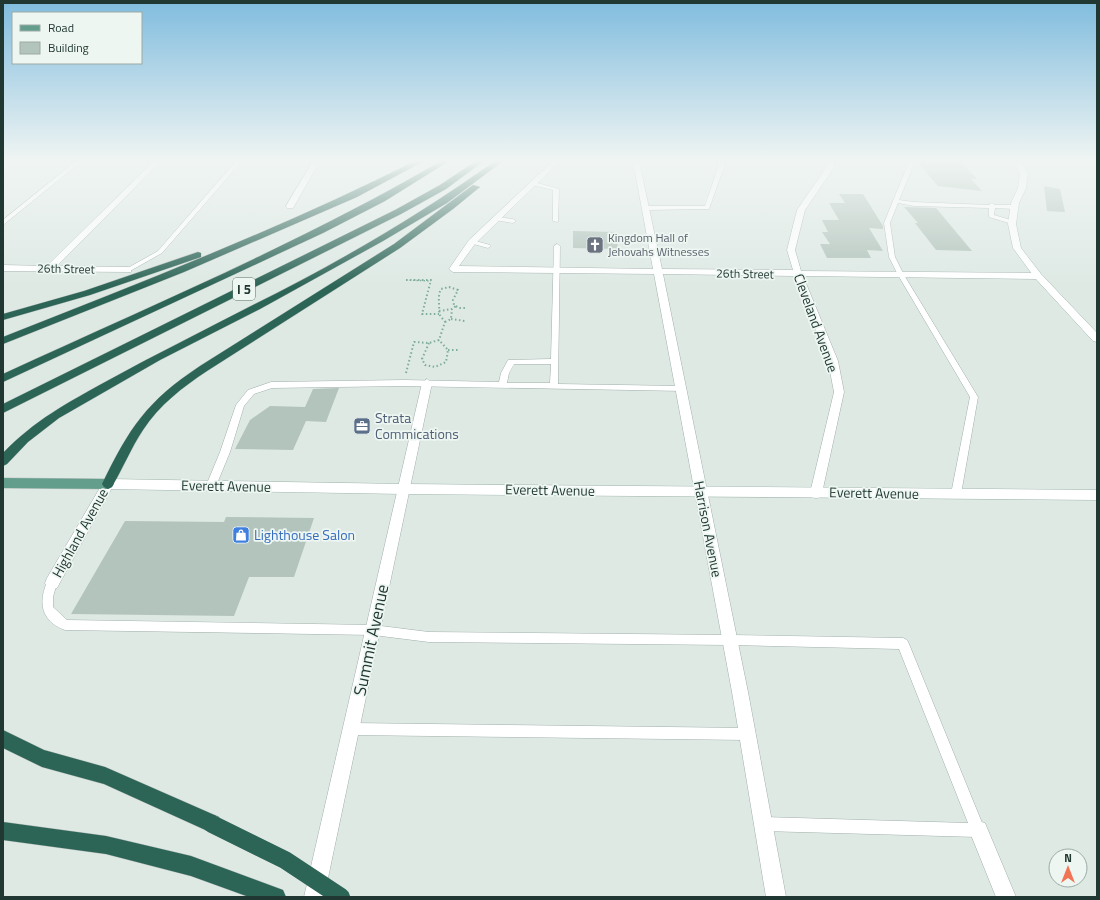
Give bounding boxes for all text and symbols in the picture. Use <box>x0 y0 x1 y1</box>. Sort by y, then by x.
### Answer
legend <box>12 12 142 64</box>
text: Road <box>48 18 74 37</box>
text: Building <box>48 38 89 57</box>
place label: Kingdom Hall of Jehovahs Witnesses <box>608 228 710 261</box>
church icon: Kingdom Hall of Jehovahs Witnesses <box>585 235 605 255</box>
street label: 26th Street <box>37 258 96 279</box>
street label: 26th Street <box>716 263 775 284</box>
street label: Cleveland Avenue <box>789 271 844 375</box>
road number: I 5 <box>233 278 255 300</box>
place label: Strata Commications <box>375 407 459 444</box>
office icon: Strata Commications <box>352 416 372 436</box>
street label: Everett Avenue <box>181 474 271 497</box>
street label: Everett Avenue <box>505 478 595 501</box>
street label: Harrison Avenue <box>689 479 728 579</box>
street label: Everett Avenue <box>829 481 919 504</box>
street label: Highland Avenue <box>46 484 113 581</box>
place label: Lighthouse Salon <box>254 524 355 545</box>
shop icon: Lighthouse Salon <box>231 525 251 545</box>
street label: Summit Avenue <box>347 582 395 698</box>
north arrow <box>1048 848 1088 888</box>
text: N <box>1064 850 1072 866</box>

